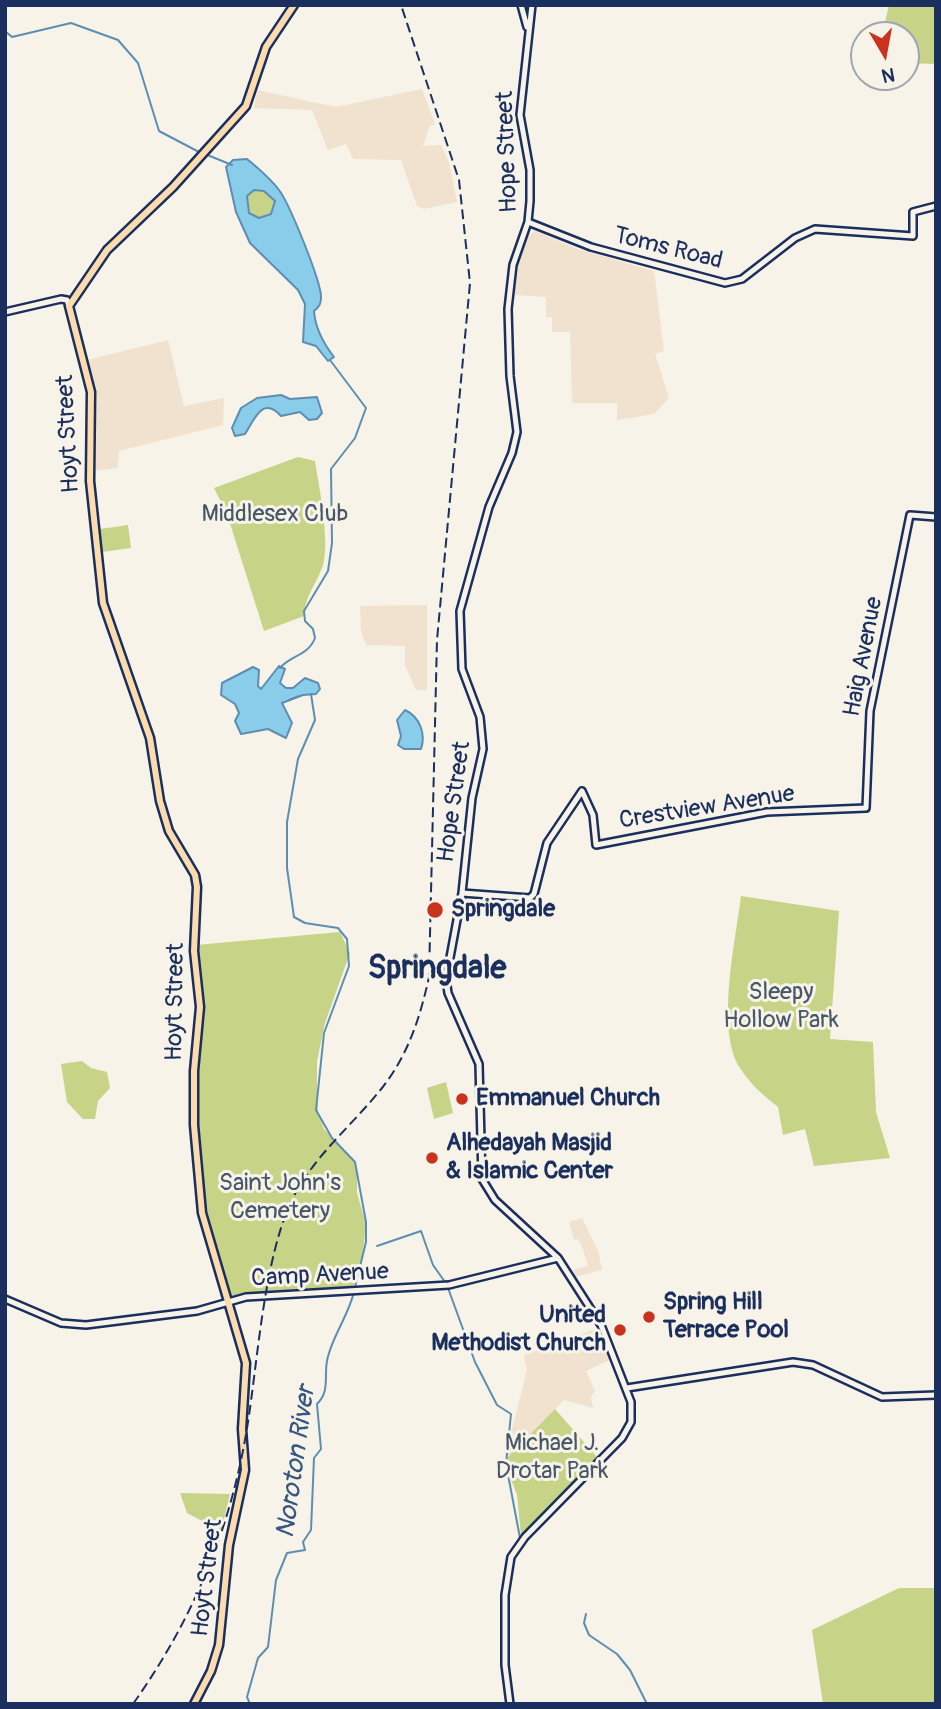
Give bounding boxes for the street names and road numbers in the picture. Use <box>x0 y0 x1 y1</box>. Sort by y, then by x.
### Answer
street label: Hope Street <box>491 91 525 213</box>
street label: Toms Road <box>611 222 725 276</box>
street label: Hoyt Street <box>52 374 86 494</box>
street label: Haig Avenue <box>838 595 890 719</box>
street label: Hope Street <box>432 740 478 864</box>
street label: Crestview Avenue <box>617 780 797 836</box>
street label: Hoyt Street <box>161 943 191 1061</box>
street label: Camp Avenue <box>251 1258 389 1294</box>
street label: Hoyt Street <box>186 1518 230 1638</box>

